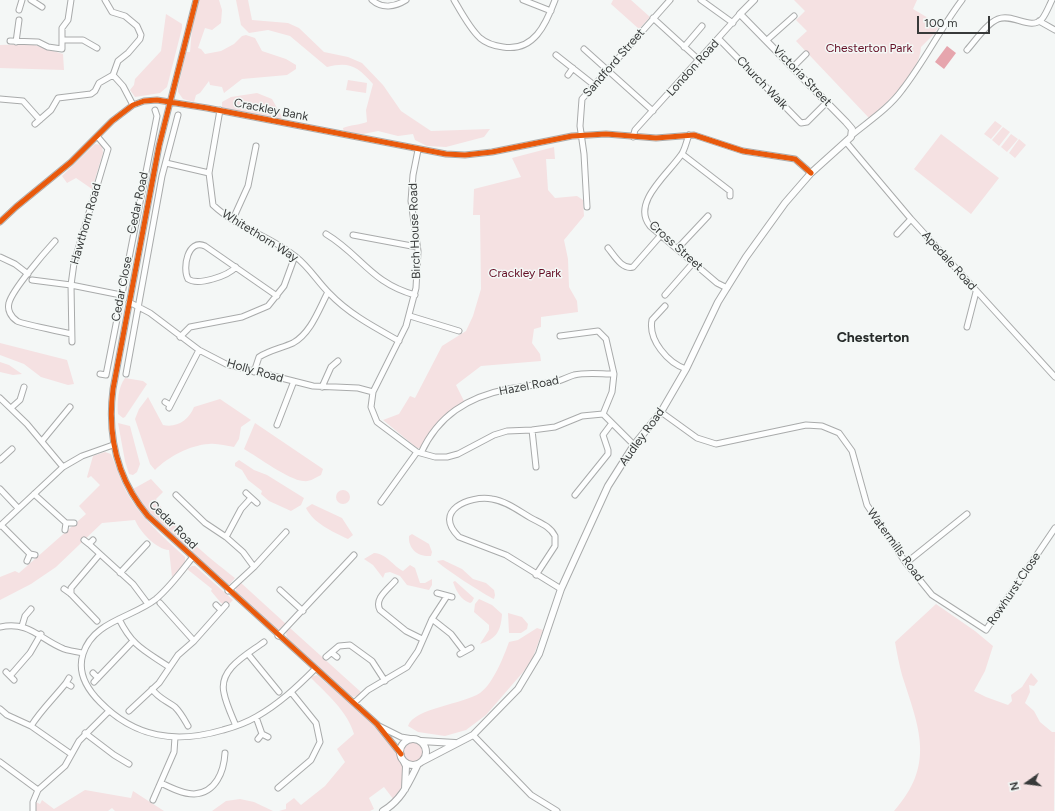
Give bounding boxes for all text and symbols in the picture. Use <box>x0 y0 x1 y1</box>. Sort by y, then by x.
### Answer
scale bar <box>919 8 992 34</box>
text: 100 m <box>924 16 958 30</box>
street label: Sandford Street <box>580 26 648 100</box>
street label: London Road <box>664 37 722 99</box>
park label: Chesterton Park <box>826 41 912 55</box>
street label: Victoria Street <box>770 43 834 109</box>
street label: Church Walk <box>733 54 791 112</box>
street label: Crackley Bank <box>233 96 309 124</box>
street label: Cedar Road <box>124 171 152 235</box>
street label: Hawthorn Road <box>68 182 104 266</box>
street label: Birch House Road <box>406 183 424 279</box>
street label: Whitethorn Way <box>219 207 301 265</box>
street label: Cross Street <box>646 218 706 274</box>
street label: Apedale Road <box>919 228 979 294</box>
street label: Cedar Close <box>109 255 135 323</box>
park label: Crackley Park <box>489 266 561 280</box>
district label: Chesterton <box>837 330 909 346</box>
street label: Holly Road <box>225 356 285 386</box>
street label: Hazel Road <box>498 373 560 399</box>
street label: Audley Road <box>616 405 668 469</box>
street label: Cedar Road <box>146 498 200 552</box>
street label: Watermills Road <box>864 506 926 584</box>
street label: Rowhurst Close <box>984 550 1044 628</box>
north arrow <box>1007 763 1047 803</box>
text: N <box>1008 780 1022 792</box>

